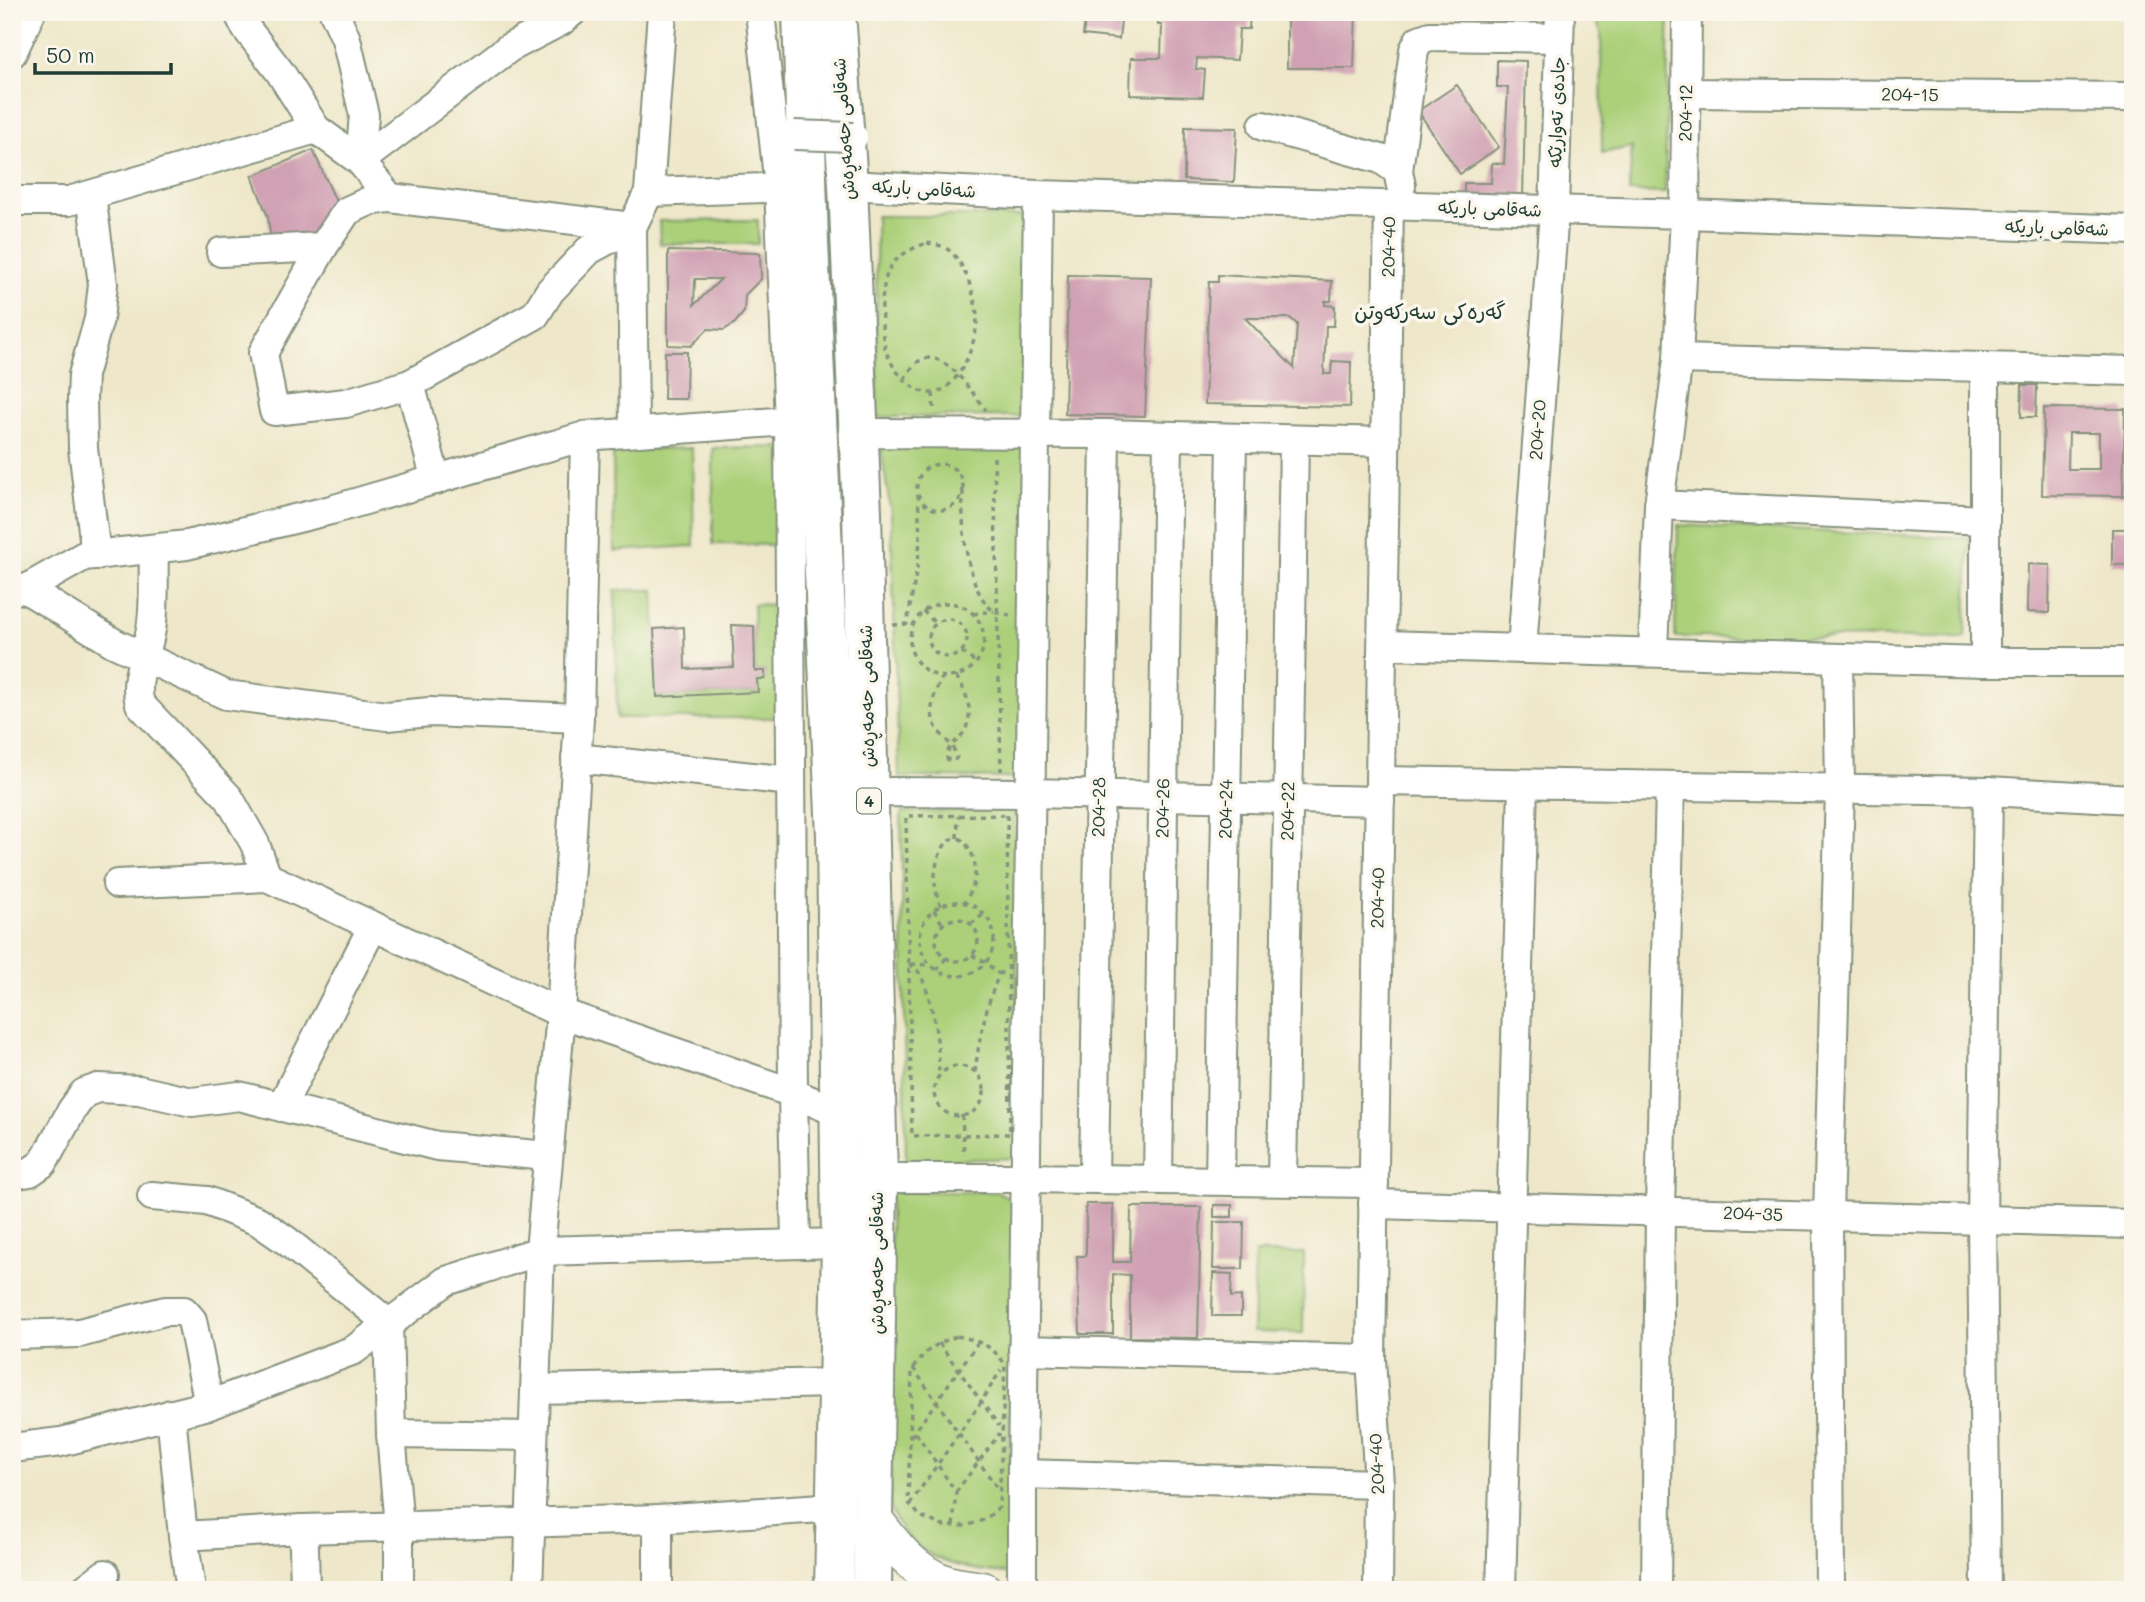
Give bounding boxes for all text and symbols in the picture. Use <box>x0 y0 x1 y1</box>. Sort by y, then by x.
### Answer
scale bar <box>35 32 172 76</box>
text: 50 m <box>46 41 95 68</box>
street label: جادەی تەوارێکە <box>1542 56 1570 168</box>
street label: شەقامی حەمەڕەش <box>826 57 864 201</box>
street label: 204-15 <box>1881 81 1939 107</box>
street label: 204-12 <box>1673 84 1697 142</box>
street label: شەقامی باریکە <box>871 173 977 203</box>
street label: شەقامی باریکە <box>1438 194 1542 222</box>
street label: شەقامی باریکە <box>2005 213 2109 241</box>
street label: 204-40 <box>1375 216 1401 278</box>
district label: گەرەکی سەرکەوتن <box>1354 297 1506 326</box>
street label: 204-20 <box>1523 399 1551 461</box>
street label: شەقامی حەمەڕەش <box>853 624 883 768</box>
street label: 204-28 <box>1085 777 1111 837</box>
street label: 204-26 <box>1149 778 1175 838</box>
street label: 204-24 <box>1212 778 1238 839</box>
street label: 204-22 <box>1274 781 1300 841</box>
road number: 4 <box>857 788 881 814</box>
street label: 204-40 <box>1364 867 1390 929</box>
street label: شەقامی حەمەڕەش <box>864 1192 892 1334</box>
street label: 204-35 <box>1722 1200 1784 1226</box>
street label: 204-40 <box>1362 1433 1390 1495</box>

